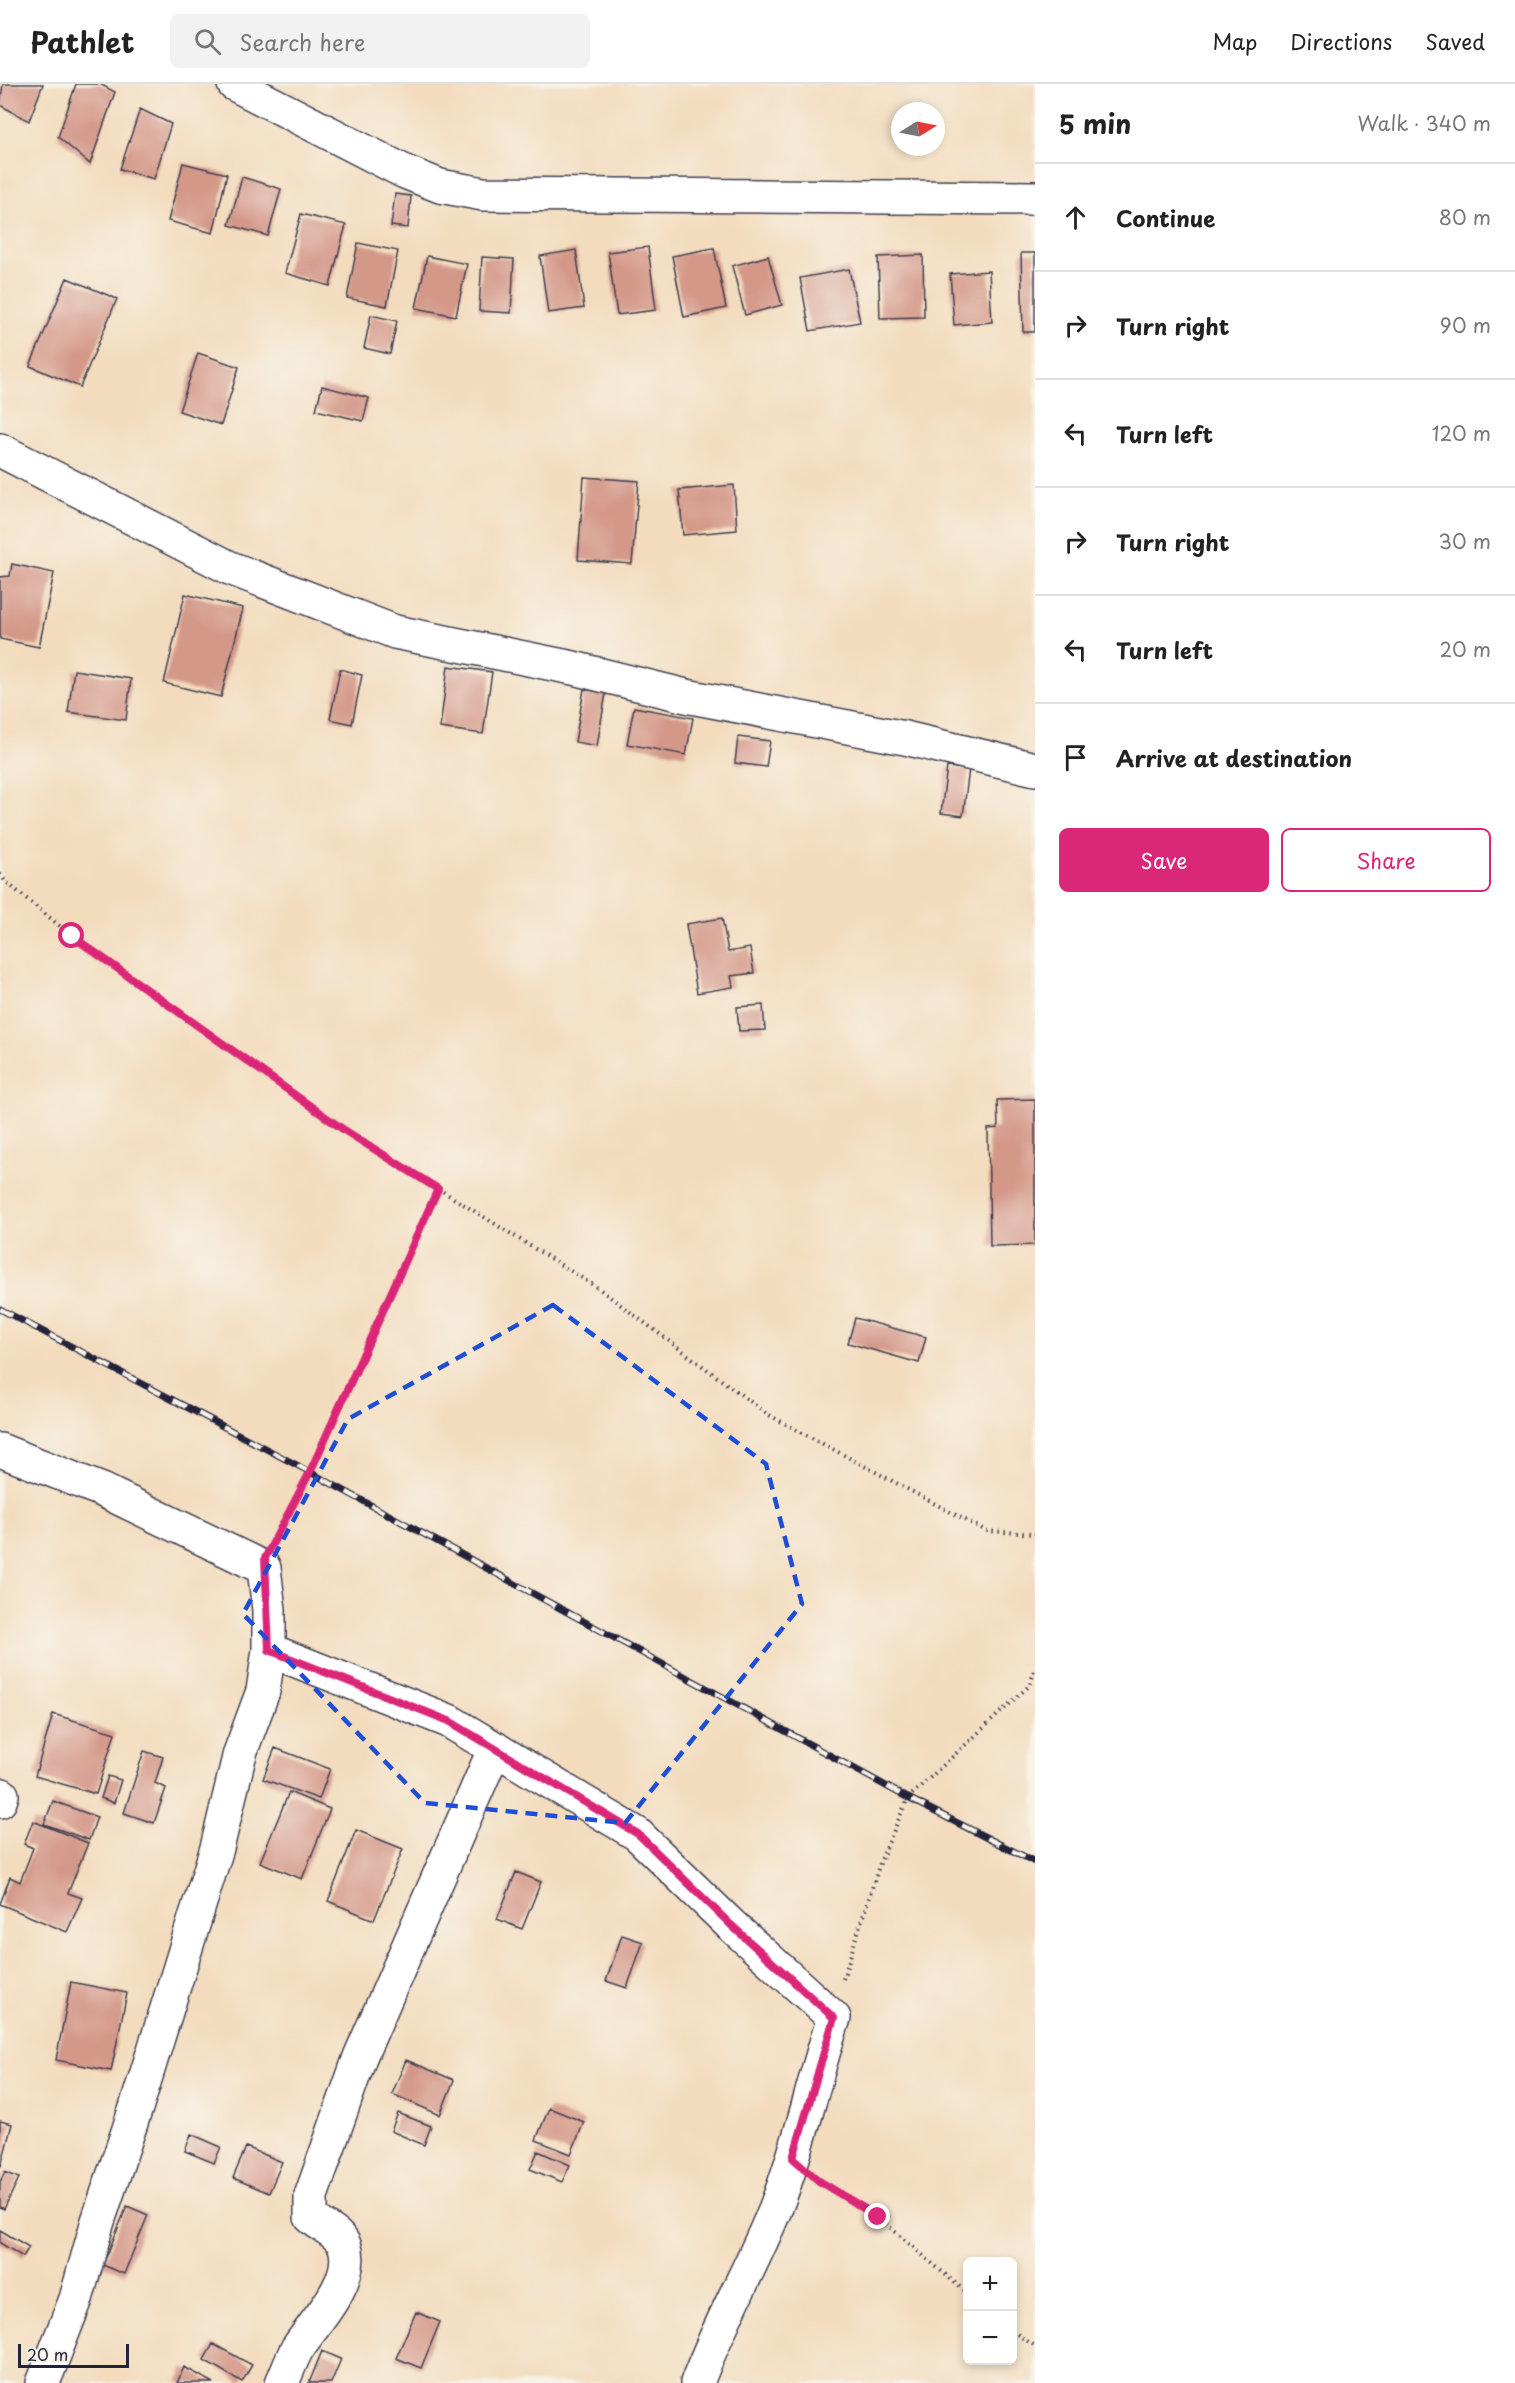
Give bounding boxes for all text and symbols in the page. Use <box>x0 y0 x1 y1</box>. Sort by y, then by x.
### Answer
search box <box>170 14 590 68</box>
text: Pathlet <box>30 20 134 63</box>
icon: search <box>191 25 224 58</box>
text: Search here <box>239 25 365 58</box>
text: Map <box>1212 25 1257 57</box>
text: Directions <box>1290 25 1392 57</box>
text: Saved <box>1425 25 1485 57</box>
north arrow <box>891 102 945 156</box>
text: 5 min <box>1059 104 1131 143</box>
text: Walk · 340 m <box>1358 108 1491 138</box>
icon: ahead <box>1059 201 1092 234</box>
text: Continue <box>1116 201 1215 234</box>
text: 80 m <box>1439 202 1491 232</box>
icon: right <box>1059 309 1092 342</box>
text: Turn right <box>1116 309 1229 342</box>
text: 90 m <box>1440 310 1491 340</box>
icon: left <box>1059 417 1092 450</box>
text: Turn left <box>1116 417 1213 450</box>
text: 120 m <box>1432 418 1491 448</box>
icon: right <box>1059 525 1092 558</box>
text: Turn right <box>1116 525 1229 558</box>
text: 30 m <box>1438 526 1491 556</box>
icon: left <box>1059 633 1092 666</box>
text: Turn left <box>1116 633 1213 666</box>
text: 20 m <box>1439 634 1491 664</box>
icon: arrive <box>1059 741 1092 774</box>
text: Arrive at destination <box>1116 741 1352 774</box>
button: Save <box>1059 828 1269 892</box>
button: Share <box>1281 828 1491 892</box>
route start <box>58 922 84 948</box>
route end <box>864 2203 890 2229</box>
map controls <box>963 2257 1017 2365</box>
button: + <box>963 2257 1017 2311</box>
button: − <box>963 2311 1017 2365</box>
scale bar <box>18 2341 129 2368</box>
text: 20 m <box>27 2342 68 2366</box>

